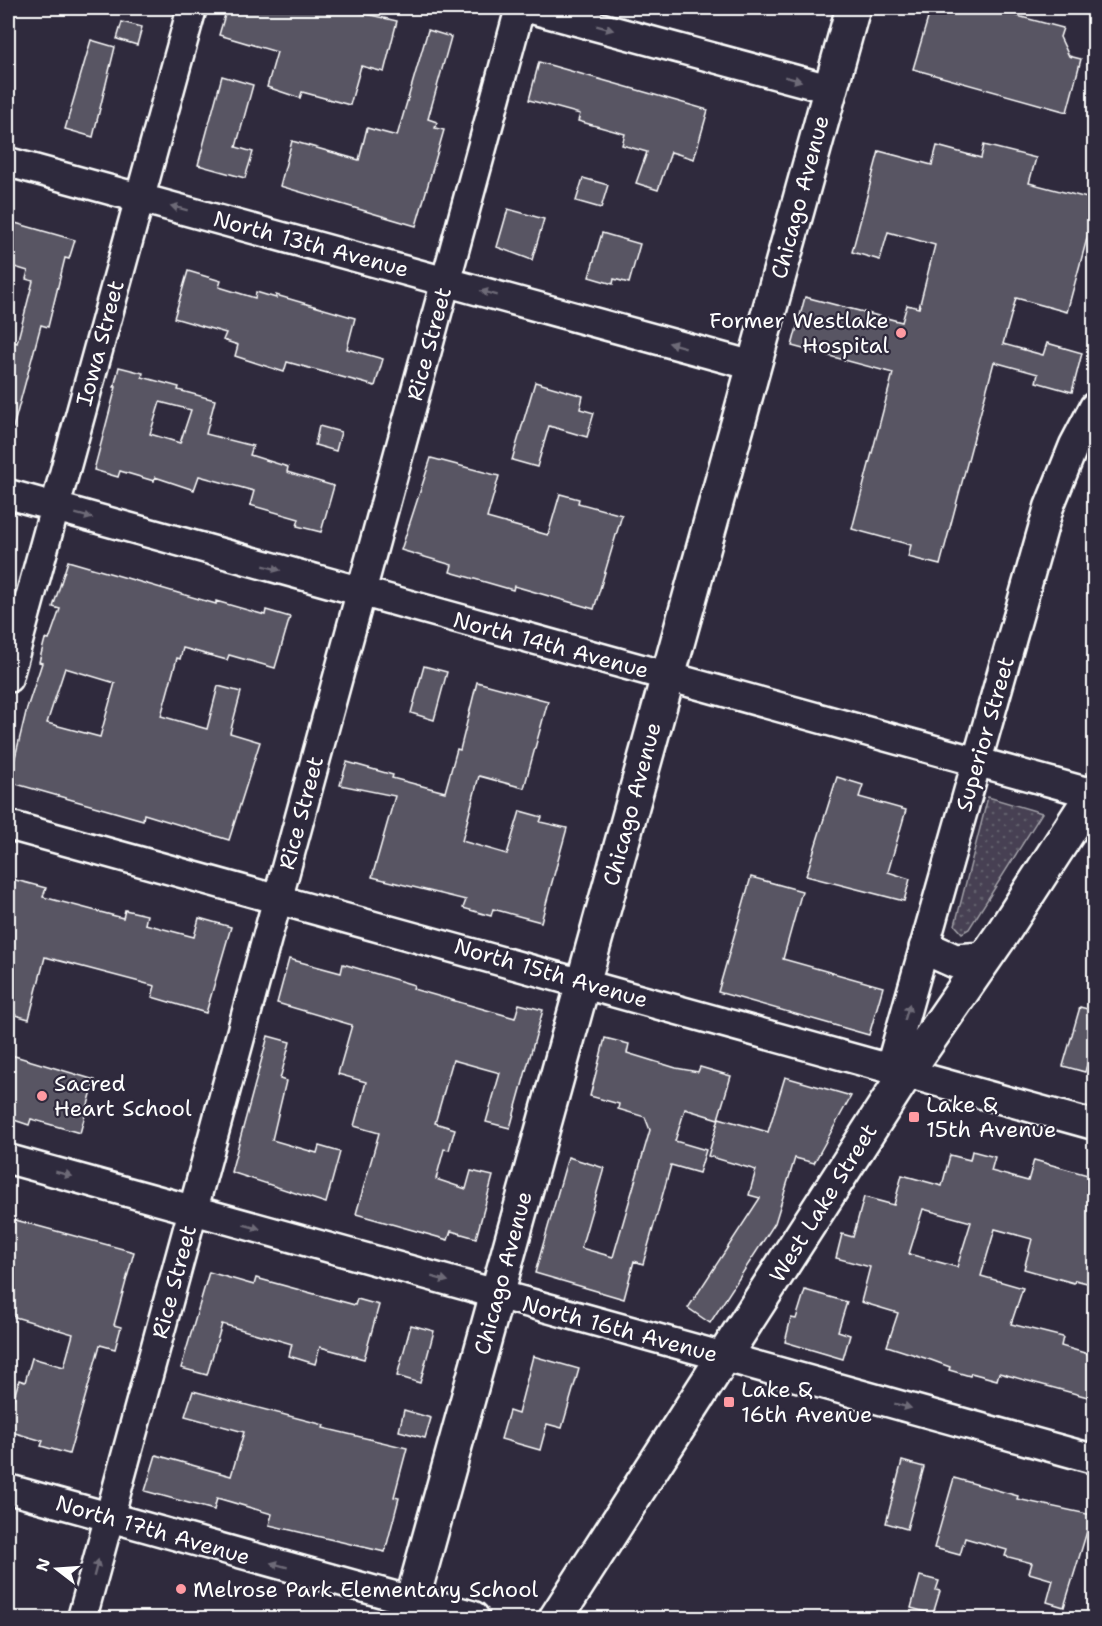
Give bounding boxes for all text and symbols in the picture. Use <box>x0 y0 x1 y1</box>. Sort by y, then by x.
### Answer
one-way arrow <box>596 24 614 34</box>
one-way arrow <box>784 75 802 84</box>
street label: Chicago Avenue <box>764 112 836 282</box>
one-way arrow <box>170 203 188 213</box>
street label: North 13th Avenue <box>210 204 412 284</box>
street label: Iowa Street <box>69 277 131 409</box>
street label: Rice Street <box>400 284 458 404</box>
one-way arrow <box>480 288 498 297</box>
place label: Former Westlake Hospital <box>709 306 889 360</box>
marker: Former Westlake Hospital <box>894 326 908 340</box>
one-way arrow <box>668 339 686 349</box>
one-way arrow <box>75 511 93 521</box>
one-way arrow <box>263 563 281 573</box>
street label: North 14th Avenue <box>450 605 652 685</box>
street label: Superior Street <box>949 653 1021 815</box>
street label: Chicago Avenue <box>596 719 668 889</box>
street label: Rice Street <box>272 753 330 873</box>
street label: North 15th Avenue <box>451 931 651 1015</box>
one-way arrow <box>903 1003 912 1021</box>
place label: Sacred Heart School <box>54 1069 192 1123</box>
marker: Sacred Heart School <box>35 1089 49 1103</box>
place label: Lake & 15th Avenue <box>926 1090 1056 1144</box>
marker: Lake & 15th Avenue <box>907 1110 921 1124</box>
street label: West Lake Street <box>762 1118 884 1288</box>
one-way arrow <box>55 1170 73 1180</box>
street label: Chicago Avenue <box>467 1188 539 1358</box>
street label: Rice Street <box>145 1222 203 1342</box>
one-way arrow <box>243 1222 261 1232</box>
one-way arrow <box>431 1274 449 1284</box>
street label: North 16th Avenue <box>519 1289 721 1369</box>
place label: Lake & 16th Avenue <box>741 1375 872 1429</box>
marker: Lake & 16th Avenue <box>722 1395 736 1409</box>
one-way arrow <box>894 1402 912 1412</box>
street label: North 17th Avenue <box>52 1488 254 1572</box>
north arrow <box>27 1539 87 1599</box>
text: N <box>31 1556 55 1574</box>
one-way arrow <box>91 1559 101 1577</box>
one-way arrow <box>270 1559 288 1569</box>
place label: Melrose Park Elementary School <box>193 1575 539 1604</box>
marker: Melrose Park Elementary School <box>174 1582 188 1596</box>

